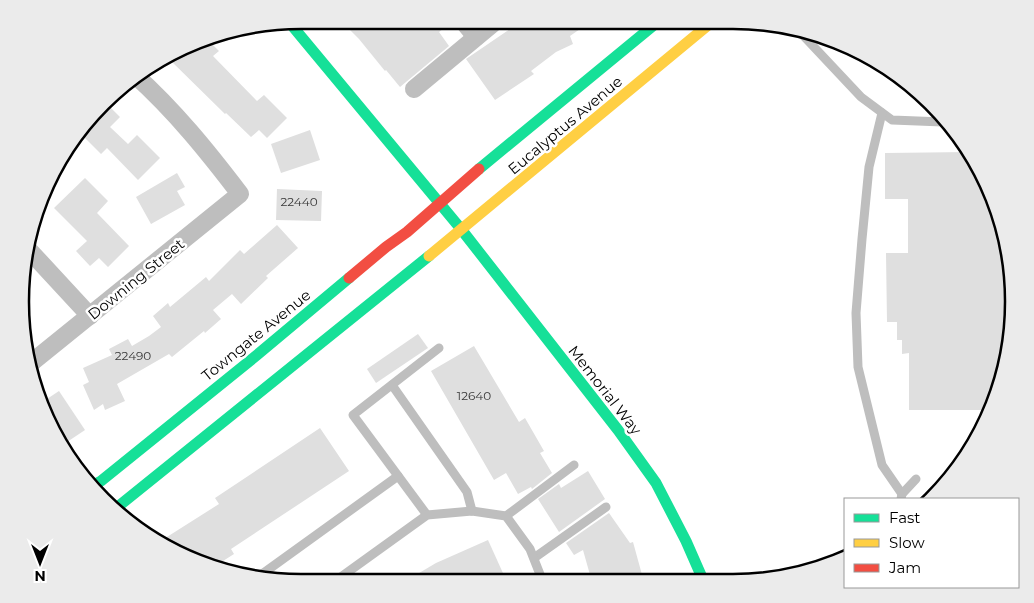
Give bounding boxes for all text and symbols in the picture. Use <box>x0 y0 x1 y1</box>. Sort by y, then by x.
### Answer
street label: Eucalyptus Avenue <box>504 72 626 178</box>
house number: 22440 <box>280 194 318 209</box>
street label: Downing Street <box>84 234 188 324</box>
street label: Towngate Avenue <box>198 285 314 385</box>
street label: Memorial Way <box>564 342 646 439</box>
house number: 22490 <box>115 348 151 363</box>
house number: 12640 <box>457 388 491 403</box>
legend <box>844 498 1019 588</box>
text: Fast <box>889 508 920 527</box>
text: Slow <box>889 533 925 552</box>
north arrow <box>15 538 65 588</box>
text: Jam <box>888 558 921 577</box>
text: N <box>34 567 46 585</box>

